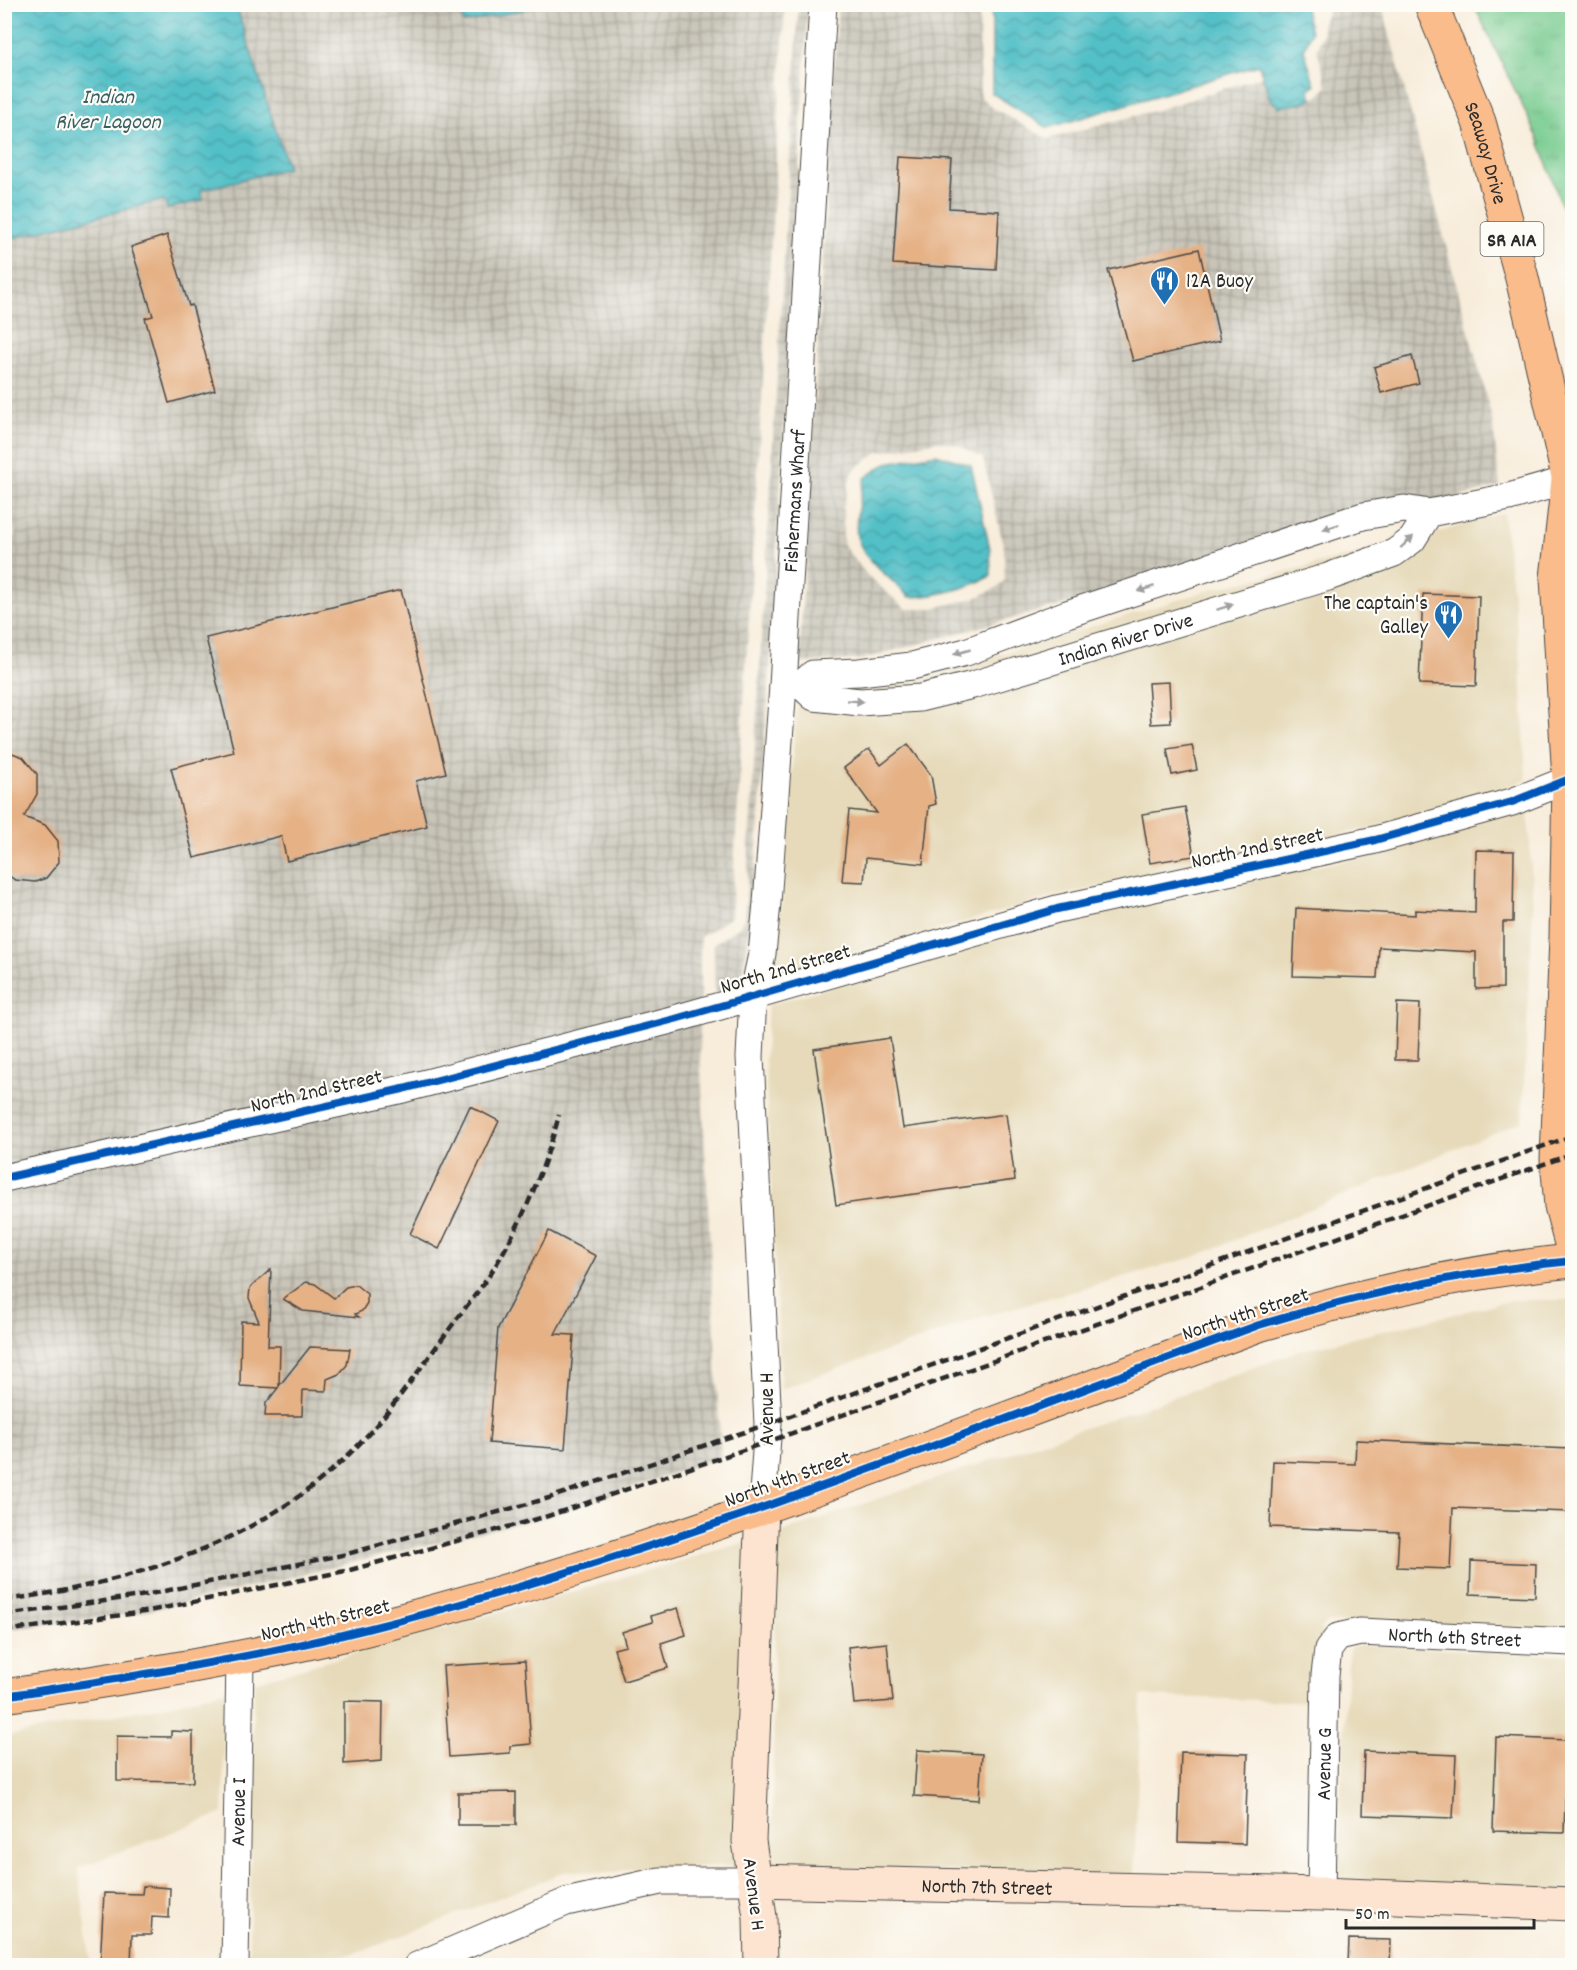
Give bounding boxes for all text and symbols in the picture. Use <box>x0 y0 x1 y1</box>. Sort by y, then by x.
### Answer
water label: Indian River Lagoon <box>55 83 162 139</box>
street label: Seaway Drive <box>1454 98 1513 208</box>
road number: SR A1A <box>1480 222 1544 256</box>
restaurant icon: 12A Buoy <box>1149 264 1181 306</box>
place label: 12A Buoy <box>1186 268 1253 298</box>
street label: Fishermans Wharf <box>778 428 816 573</box>
one-way arrow <box>1322 523 1340 533</box>
one-way arrow <box>1400 535 1415 549</box>
one-way arrow <box>1137 585 1155 594</box>
place label: The captain's Galley <box>1324 590 1428 644</box>
restaurant icon: The captain's Galley <box>1433 598 1465 640</box>
one-way arrow <box>1216 602 1234 611</box>
street label: Indian River Drive <box>1055 607 1197 676</box>
one-way arrow <box>953 648 971 658</box>
one-way arrow <box>845 696 864 706</box>
street label: North 2nd Street <box>1189 821 1327 879</box>
street label: North 2nd Street <box>717 938 855 1004</box>
street label: North 2nd Street <box>248 1063 386 1123</box>
street label: North 4th Street <box>1179 1281 1313 1350</box>
street label: Avenue H <box>754 1372 784 1446</box>
street label: North 4th Street <box>721 1444 855 1517</box>
street label: North 4th Street <box>258 1592 393 1651</box>
street label: North 6th Street <box>1387 1621 1522 1658</box>
street label: Avenue G <box>1311 1727 1342 1801</box>
street label: Avenue I <box>225 1777 256 1847</box>
street label: Avenue H <box>733 1856 771 1932</box>
street label: North 7th Street <box>921 1873 1053 1906</box>
scale bar <box>1346 1892 1534 1930</box>
text: 50 m <box>1355 1903 1390 1928</box>

